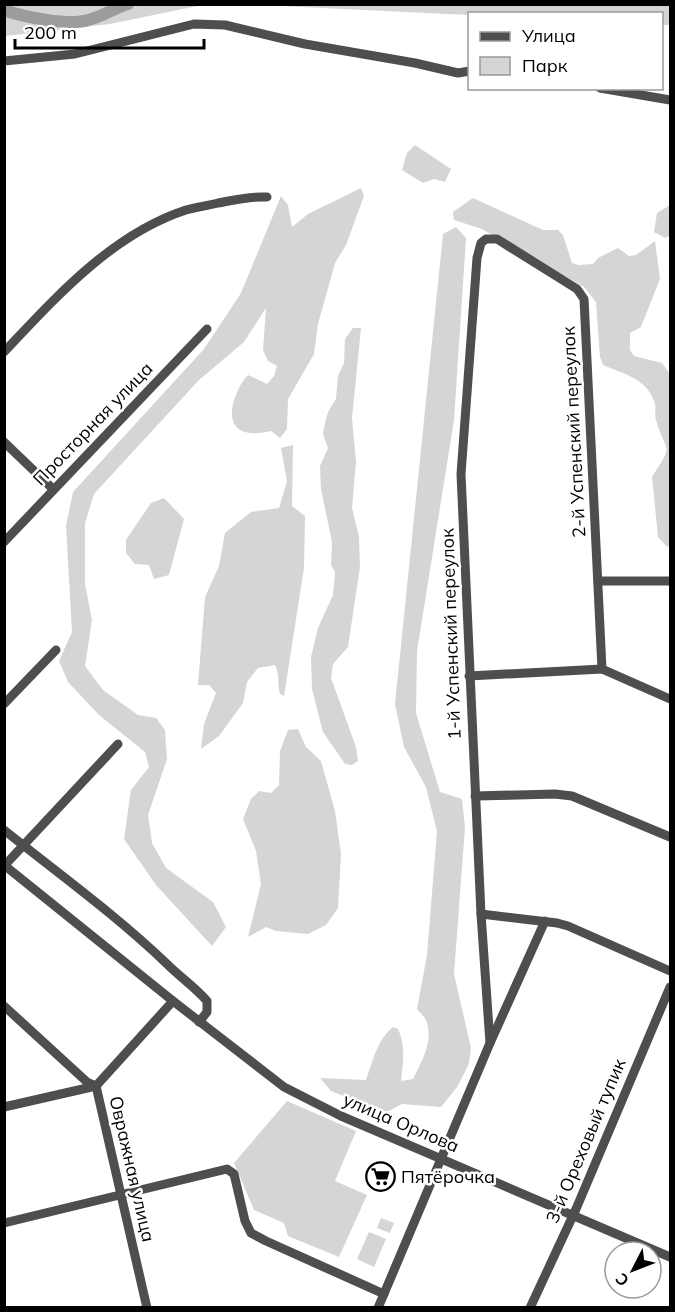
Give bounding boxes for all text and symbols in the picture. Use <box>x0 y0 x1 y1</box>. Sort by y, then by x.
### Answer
scale bar <box>15 12 204 50</box>
legend <box>468 12 663 90</box>
text: 200 m <box>24 21 77 44</box>
text: Улица <box>521 24 576 47</box>
text: Парк <box>522 54 568 77</box>
street label: 2-й Успенский переулок <box>556 325 591 538</box>
street label: Просторная улица <box>28 357 157 490</box>
street label: 1-й Успенский переулок <box>435 528 466 740</box>
street label: 3-й Ореховый тупик <box>540 1055 631 1227</box>
street label: улица Орлова <box>340 1088 463 1157</box>
street label: Овражная улица <box>104 1094 160 1244</box>
supermarket icon: Пятёрочка <box>364 1161 396 1193</box>
place label: Пятёрочка <box>401 1165 495 1188</box>
north arrow <box>603 1240 663 1300</box>
text: С <box>611 1269 633 1291</box>

